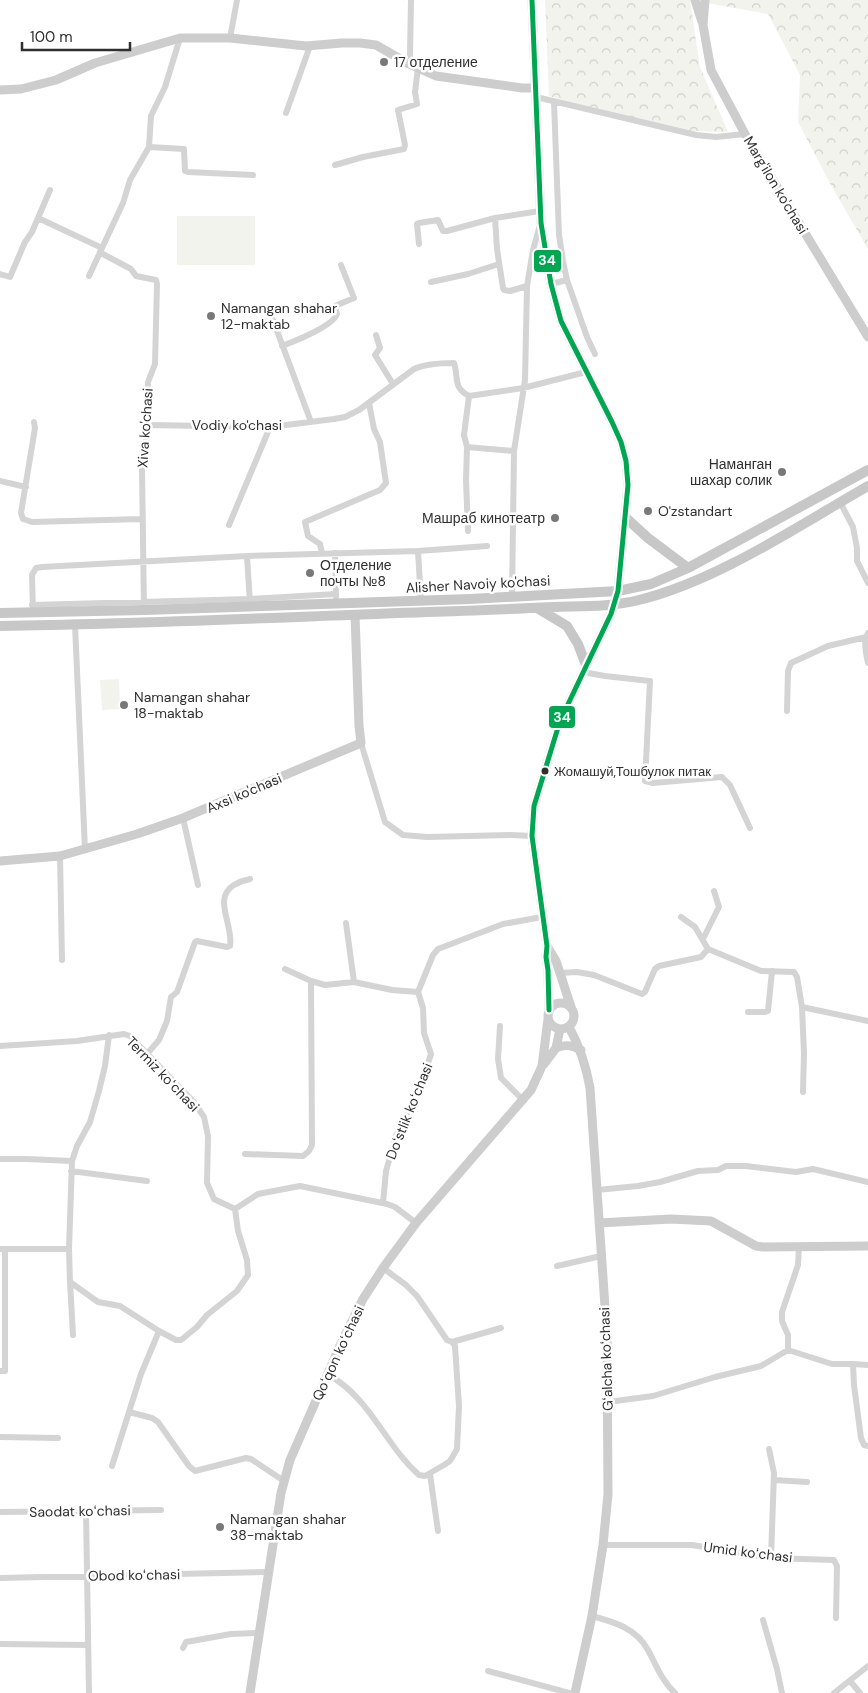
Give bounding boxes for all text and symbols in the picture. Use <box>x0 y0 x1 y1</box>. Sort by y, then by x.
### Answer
scale bar <box>22 20 130 52</box>
text: 100 m <box>30 27 73 47</box>
place label: 17 отделение <box>394 53 478 71</box>
marker: 17 отделение <box>378 56 390 68</box>
street label: Marg'ilon ko'chasi <box>740 133 812 237</box>
line badge: 34 <box>533 249 562 273</box>
text: 34 <box>538 251 556 269</box>
place label: Namangan shahar 12-maktab <box>221 299 337 333</box>
marker: Namangan shahar 12-maktab <box>205 310 217 322</box>
street label: Xiva ko'chasi <box>133 387 157 469</box>
street label: Vodiy ko'chasi <box>192 416 282 434</box>
place label: Наманган шахар солик <box>690 455 773 489</box>
marker: Наманган шахар солик <box>776 466 788 478</box>
place label: O'zstandart <box>658 502 732 520</box>
marker: O'zstandart <box>642 505 654 517</box>
place label: Машраб кинотеатр <box>422 509 545 527</box>
marker: Машраб кинотеатр <box>549 512 561 524</box>
place label: Отделение почты №8 <box>320 556 392 590</box>
marker: Отделение почты №8 <box>304 567 316 579</box>
street label: Alisher Navoiy ko'chasi <box>405 571 551 597</box>
place label: Namangan shahar 18-maktab <box>134 688 250 722</box>
marker: Namangan shahar 18-maktab <box>118 699 130 711</box>
line badge: 34 <box>548 705 576 729</box>
text: 34 <box>553 708 571 726</box>
place label: Жомашуй,Тошбулок питак <box>554 763 711 780</box>
marker: Жомашуй,Тошбулок питак <box>540 766 550 776</box>
street label: Axsi ko'chasi <box>204 769 284 817</box>
street label: Termiz koʻchasi <box>123 1033 203 1115</box>
street label: Doʻstlik koʻchasi <box>381 1060 437 1162</box>
street label: Qoʻqon koʻchasi <box>308 1302 368 1404</box>
street label: Gʻalcha koʻchasi <box>595 1307 617 1411</box>
street label: Saodat koʻchasi <box>29 1501 131 1521</box>
place label: Namangan shahar 38-maktab <box>230 1510 346 1544</box>
marker: Namangan shahar 38-maktab <box>214 1521 226 1533</box>
street label: Umid koʻchasi <box>702 1538 794 1566</box>
street label: Obod koʻchasi <box>88 1565 180 1585</box>

